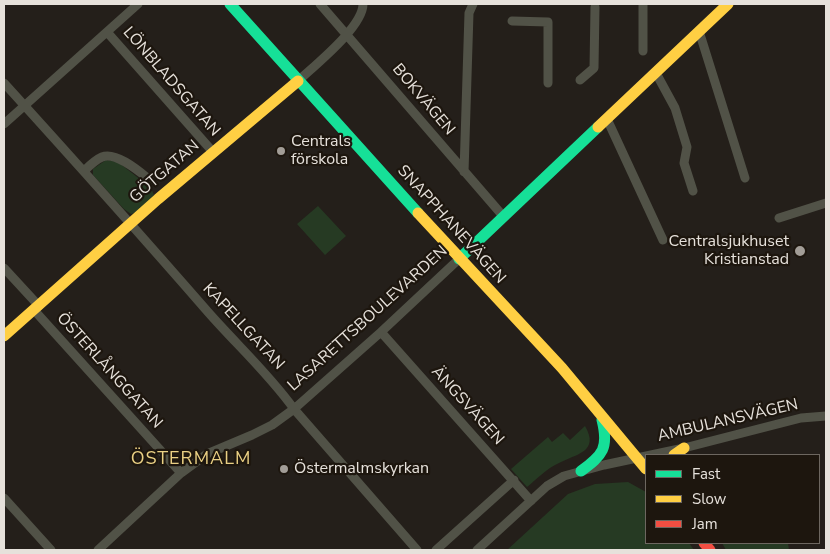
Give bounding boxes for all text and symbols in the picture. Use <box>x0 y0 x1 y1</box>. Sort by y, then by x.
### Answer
street label: LÖNBLADSGATAN <box>118 23 224 141</box>
street label: BOKVÄGEN <box>388 60 458 140</box>
place label: Centrals förskola <box>291 132 351 170</box>
street label: GÖTGATAN <box>126 137 204 207</box>
marker: Centrals förskola <box>275 145 287 157</box>
street label: SNAPPHANEVÄGEN <box>393 162 509 288</box>
place label: Centralsjukhuset Kristianstad <box>668 232 789 270</box>
street label: LASARETTSBOULEVARDEN <box>284 242 452 396</box>
marker: Centralsjukhuset Kristianstad <box>793 244 807 258</box>
street label: KAPELLGATAN <box>198 280 288 374</box>
street label: ÖSTERLÅNGGATAN <box>52 309 166 433</box>
street label: ÄNGSVÄGEN <box>427 363 507 449</box>
street label: AMBULANSVÄGEN <box>656 395 800 447</box>
district label: ÖSTERMALM <box>130 449 252 471</box>
legend <box>645 454 820 544</box>
place label: Östermalmskyrkan <box>294 459 429 479</box>
marker: Östermalmskyrkan <box>278 463 290 475</box>
text: Fast <box>692 464 720 484</box>
text: Slow <box>692 489 726 509</box>
text: Jam <box>692 514 718 534</box>

